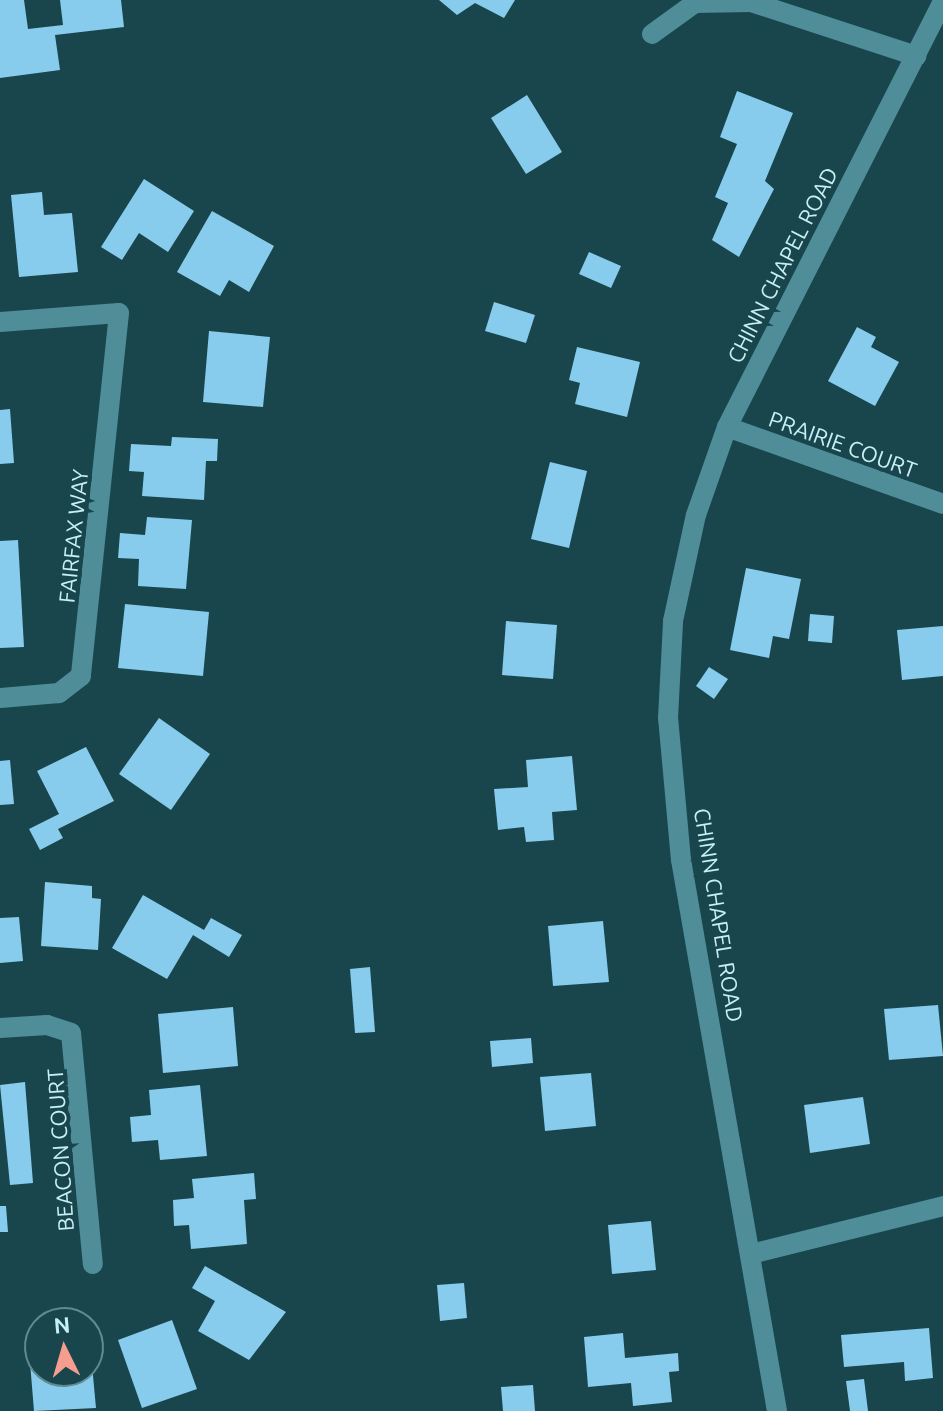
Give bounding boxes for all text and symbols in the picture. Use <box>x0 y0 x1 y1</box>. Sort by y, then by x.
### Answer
street label: CHINN CHAPEL ROAD <box>721 163 843 367</box>
street label: PRAIRIE COURT <box>765 405 921 483</box>
street label: FAIRFAX WAY <box>53 468 93 604</box>
street label: CHINN CHAPEL ROAD <box>689 806 749 1024</box>
street label: BEACON COURT <box>41 1068 79 1232</box>
north arrow <box>24 1307 104 1387</box>
text: N <box>53 1311 71 1338</box>

